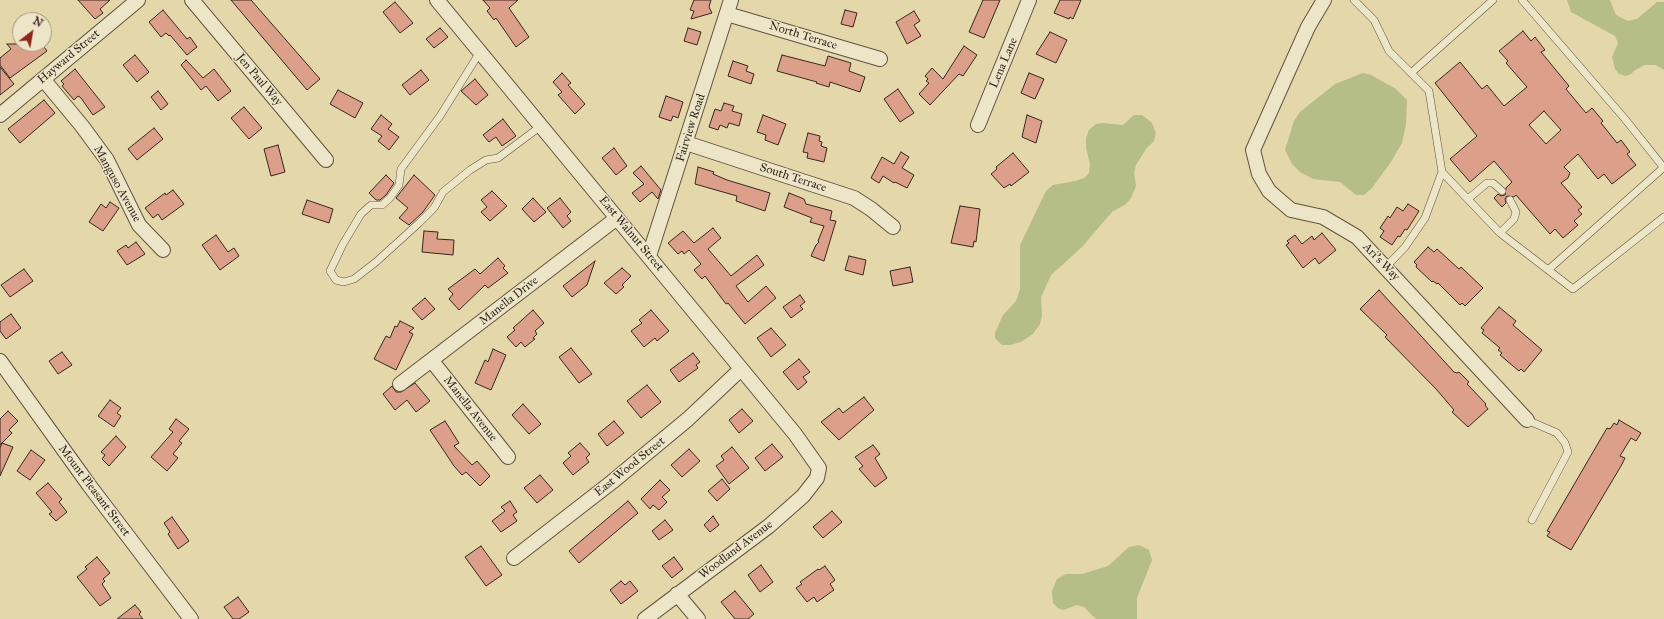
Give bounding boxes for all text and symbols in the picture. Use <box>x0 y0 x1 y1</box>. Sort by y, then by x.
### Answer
north arrow <box>12 12 52 52</box>
text: N <box>31 14 45 30</box>
street label: North Terrace <box>767 19 839 53</box>
street label: Hayward Street <box>35 27 103 87</box>
street label: Lena Lane <box>987 36 1021 90</box>
street label: Jen Paul Way <box>233 51 285 109</box>
street label: Fairview Road <box>673 92 709 164</box>
street label: Manguso Avenue <box>90 143 144 225</box>
street label: South Terrace <box>758 160 828 196</box>
street label: East Walnut Street <box>595 194 667 274</box>
street label: Ari's Way <box>1359 240 1403 284</box>
street label: Manella Drive <box>477 274 541 328</box>
street label: Manella Avenue <box>440 373 500 445</box>
street label: East Wood Street <box>592 434 668 500</box>
street label: Mount Pleasant Street <box>55 442 133 540</box>
street label: Woodland Avenue <box>696 518 776 582</box>

